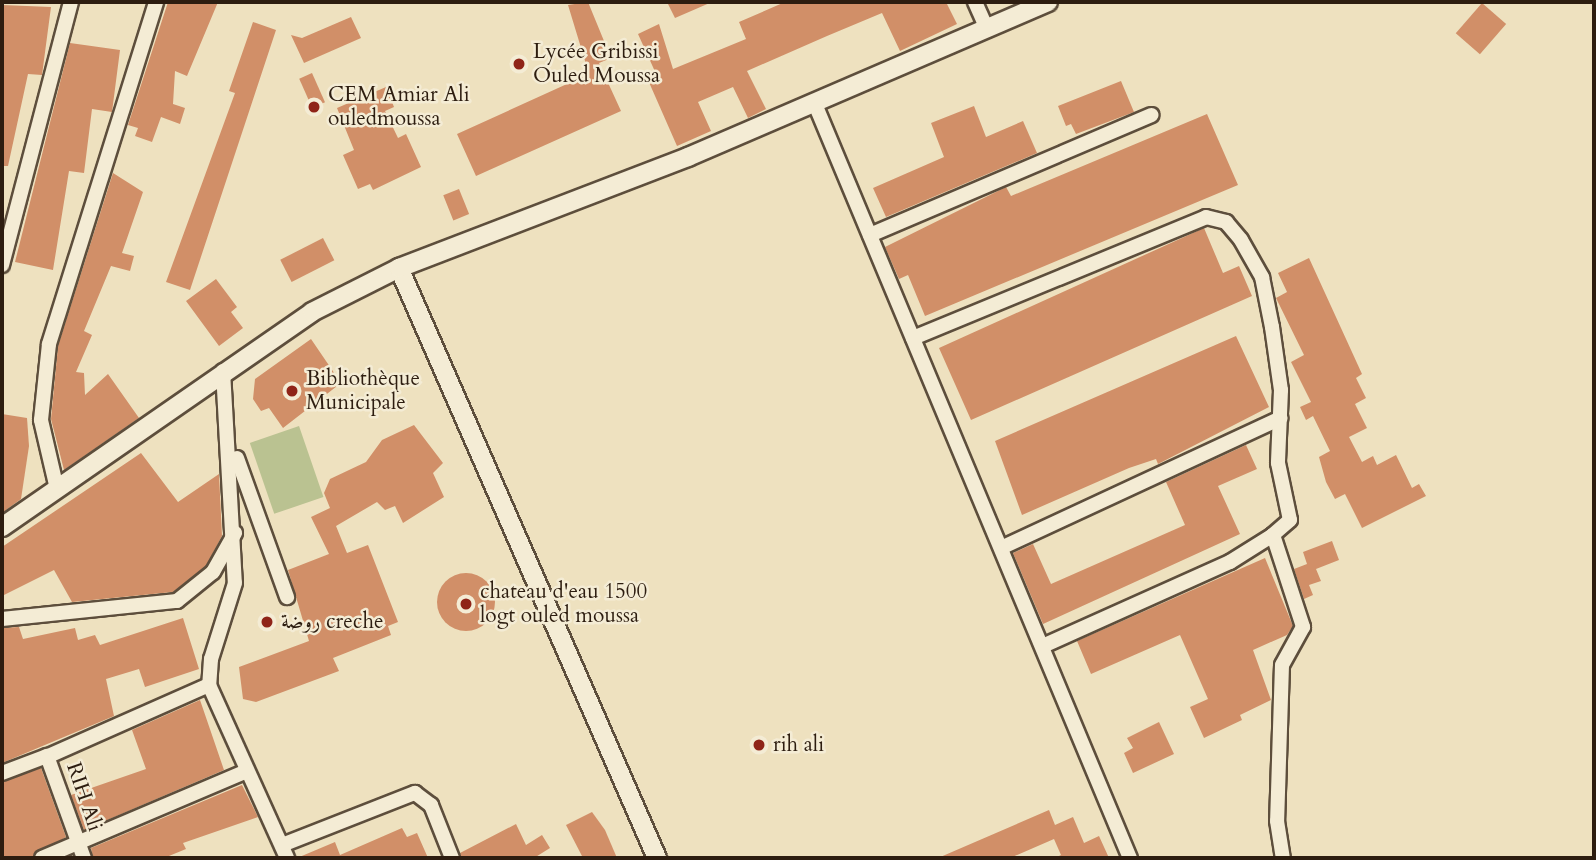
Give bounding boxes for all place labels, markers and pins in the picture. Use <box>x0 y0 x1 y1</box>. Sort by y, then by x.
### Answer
place label: Lycée Gribissi Ouled Moussa <box>533 39 660 89</box>
marker: Lycée Gribissi Ouled Moussa <box>511 56 527 72</box>
place label: CEM Amiar Ali ouledmoussa <box>328 82 470 132</box>
marker: CEM Amiar Ali ouledmoussa <box>306 99 322 115</box>
place label: Bibliothèque Municipale <box>306 366 420 416</box>
marker: Bibliothèque Municipale <box>284 383 300 399</box>
place label: chateau d'eau 1500 logt ouled moussa <box>480 579 647 629</box>
marker: chateau d'eau 1500 logt ouled moussa <box>458 596 474 612</box>
place label: روضة creche <box>281 609 383 635</box>
marker: روضة creche <box>259 614 275 630</box>
place label: rih ali <box>773 732 824 758</box>
marker: rih ali <box>751 737 767 753</box>

